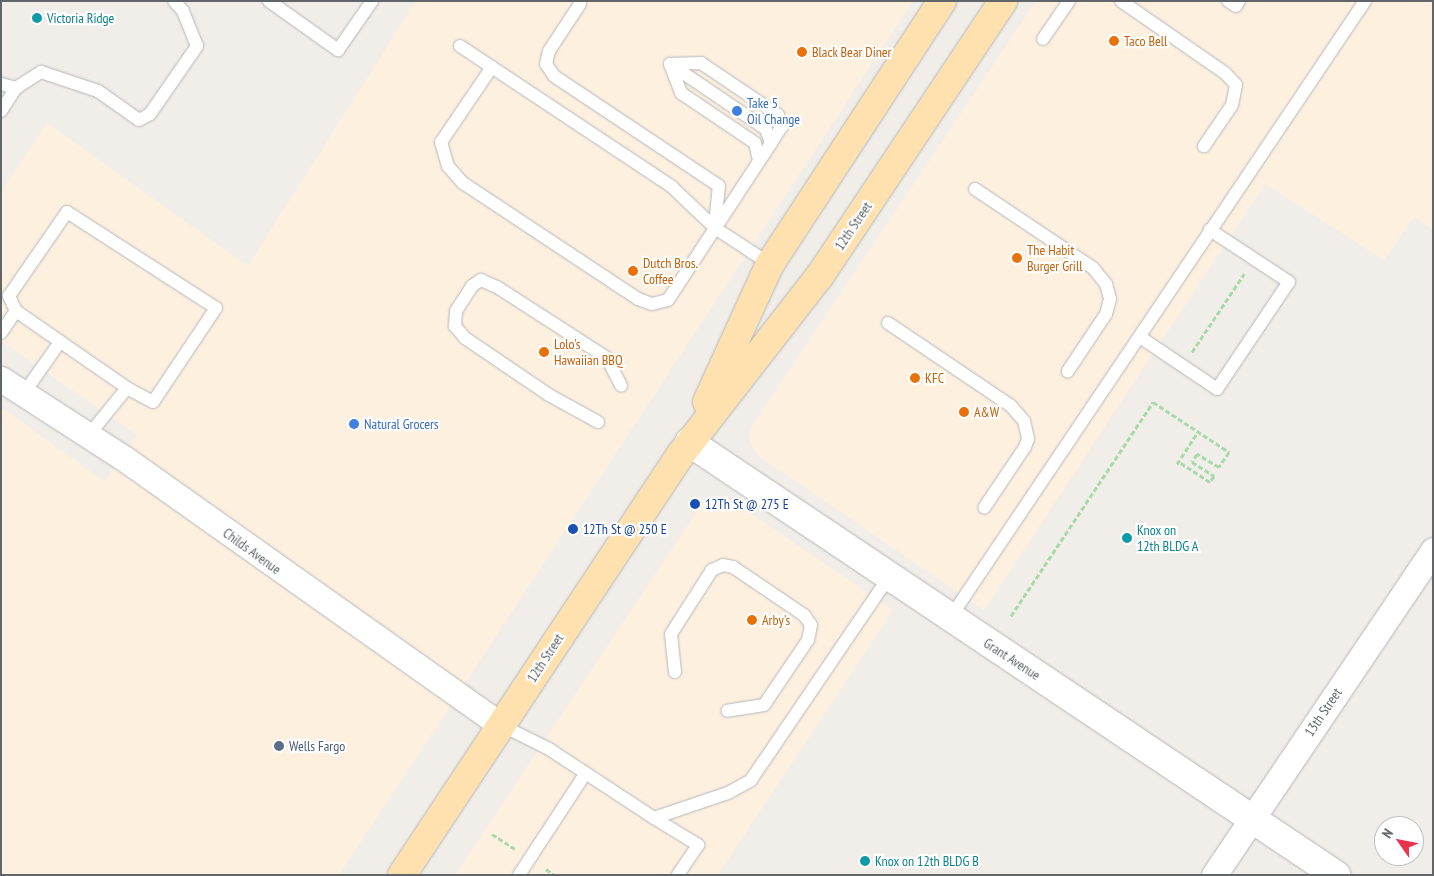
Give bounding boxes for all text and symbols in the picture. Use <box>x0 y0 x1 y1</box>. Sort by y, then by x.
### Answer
place label: Victoria Ridge <box>47 10 114 26</box>
marker: Victoria Ridge <box>31 12 43 24</box>
place label: Taco Bell <box>1124 33 1167 49</box>
marker: Taco Bell <box>1108 35 1120 47</box>
place label: Black Bear Diner <box>812 44 892 60</box>
marker: Black Bear Diner <box>796 46 808 58</box>
place label: Take 5 Oil Change <box>747 95 800 128</box>
marker: Take 5 Oil Change <box>731 105 743 117</box>
street label: 12th Street <box>831 199 875 253</box>
place label: The Habit Burger Grill <box>1027 242 1082 274</box>
marker: The Habit Burger Grill <box>1011 252 1023 264</box>
place label: Dutch Bros. Coffee <box>643 255 698 288</box>
marker: Dutch Bros. Coffee <box>627 265 639 277</box>
place label: Lolo's Hawaiian BBQ <box>554 336 623 368</box>
marker: Lolo's Hawaiian BBQ <box>538 346 550 358</box>
place label: KFC <box>925 370 944 386</box>
marker: KFC <box>909 372 921 384</box>
place label: A&W <box>974 404 999 420</box>
marker: A&W <box>958 406 970 418</box>
place label: Natural Grocers <box>364 416 439 432</box>
marker: Natural Grocers <box>348 418 360 430</box>
place label: 12Th St @ 275 E <box>705 496 789 512</box>
marker: 12Th St @ 275 E <box>689 498 701 510</box>
place label: 12Th St @ 250 E <box>583 521 667 537</box>
place label: Knox on 12th BLDG A <box>1137 522 1199 554</box>
marker: 12Th St @ 250 E <box>567 523 579 535</box>
street label: Childs Avenue <box>220 524 284 578</box>
marker: Knox on 12th BLDG A <box>1121 532 1133 544</box>
place label: Arby's <box>762 612 790 628</box>
marker: Arby's <box>746 614 758 626</box>
street label: 12th Street <box>523 631 567 685</box>
street label: Grant Avenue <box>980 634 1044 684</box>
street label: 13th Street <box>1301 685 1345 739</box>
place label: Wells Fargo <box>289 738 345 754</box>
marker: Wells Fargo <box>273 740 285 752</box>
north arrow <box>1374 816 1424 866</box>
text: N <box>1378 825 1397 841</box>
place label: Knox on 12th BLDG B <box>875 853 979 869</box>
marker: Knox on 12th BLDG B <box>859 855 871 867</box>

